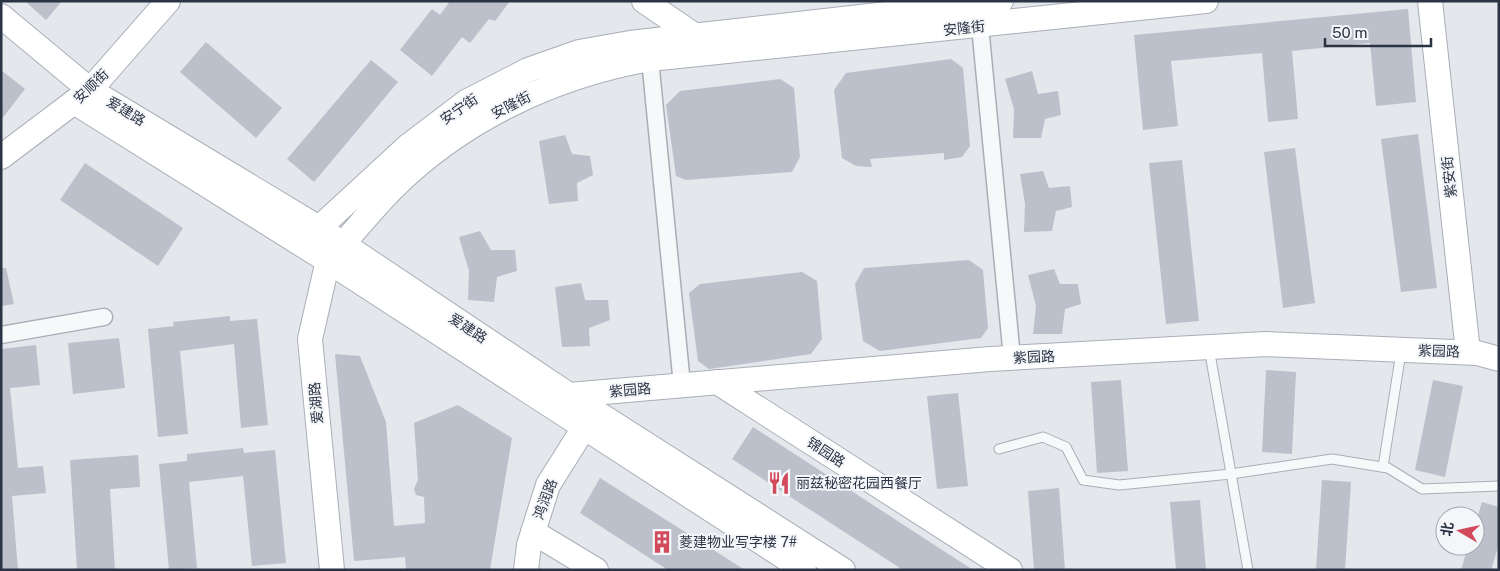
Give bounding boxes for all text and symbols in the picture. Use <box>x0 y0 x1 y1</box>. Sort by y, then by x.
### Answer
scale bar <box>1325 15 1431 47</box>
street label: 安隆街 <box>942 18 986 38</box>
text: 50 m <box>1332 24 1367 41</box>
street label: 安顺街 <box>70 66 112 106</box>
street label: 安隆街 <box>489 88 533 122</box>
street label: 安宁街 <box>437 91 481 127</box>
street label: 爱建路 <box>104 93 148 129</box>
street label: 紫安街 <box>1439 155 1459 199</box>
street label: 爱建路 <box>446 310 490 346</box>
street label: 紫园路 <box>1418 342 1460 360</box>
street label: 紫园路 <box>1013 348 1055 366</box>
street label: 紫园路 <box>608 380 652 400</box>
street label: 爱湖路 <box>306 381 326 425</box>
street label: 锦园路 <box>804 434 848 470</box>
restaurant icon: 丽兹秘密花园西餐厅 <box>766 470 792 496</box>
place label: 丽兹秘密花园西餐厅 <box>796 475 922 491</box>
street label: 鸿润路 <box>530 477 560 521</box>
north arrow <box>1435 506 1485 556</box>
text: 北 <box>1438 521 1456 537</box>
building icon: 菱建物业写字楼 7# <box>649 529 675 555</box>
place label: 菱建物业写字楼 7# <box>679 534 797 550</box>

